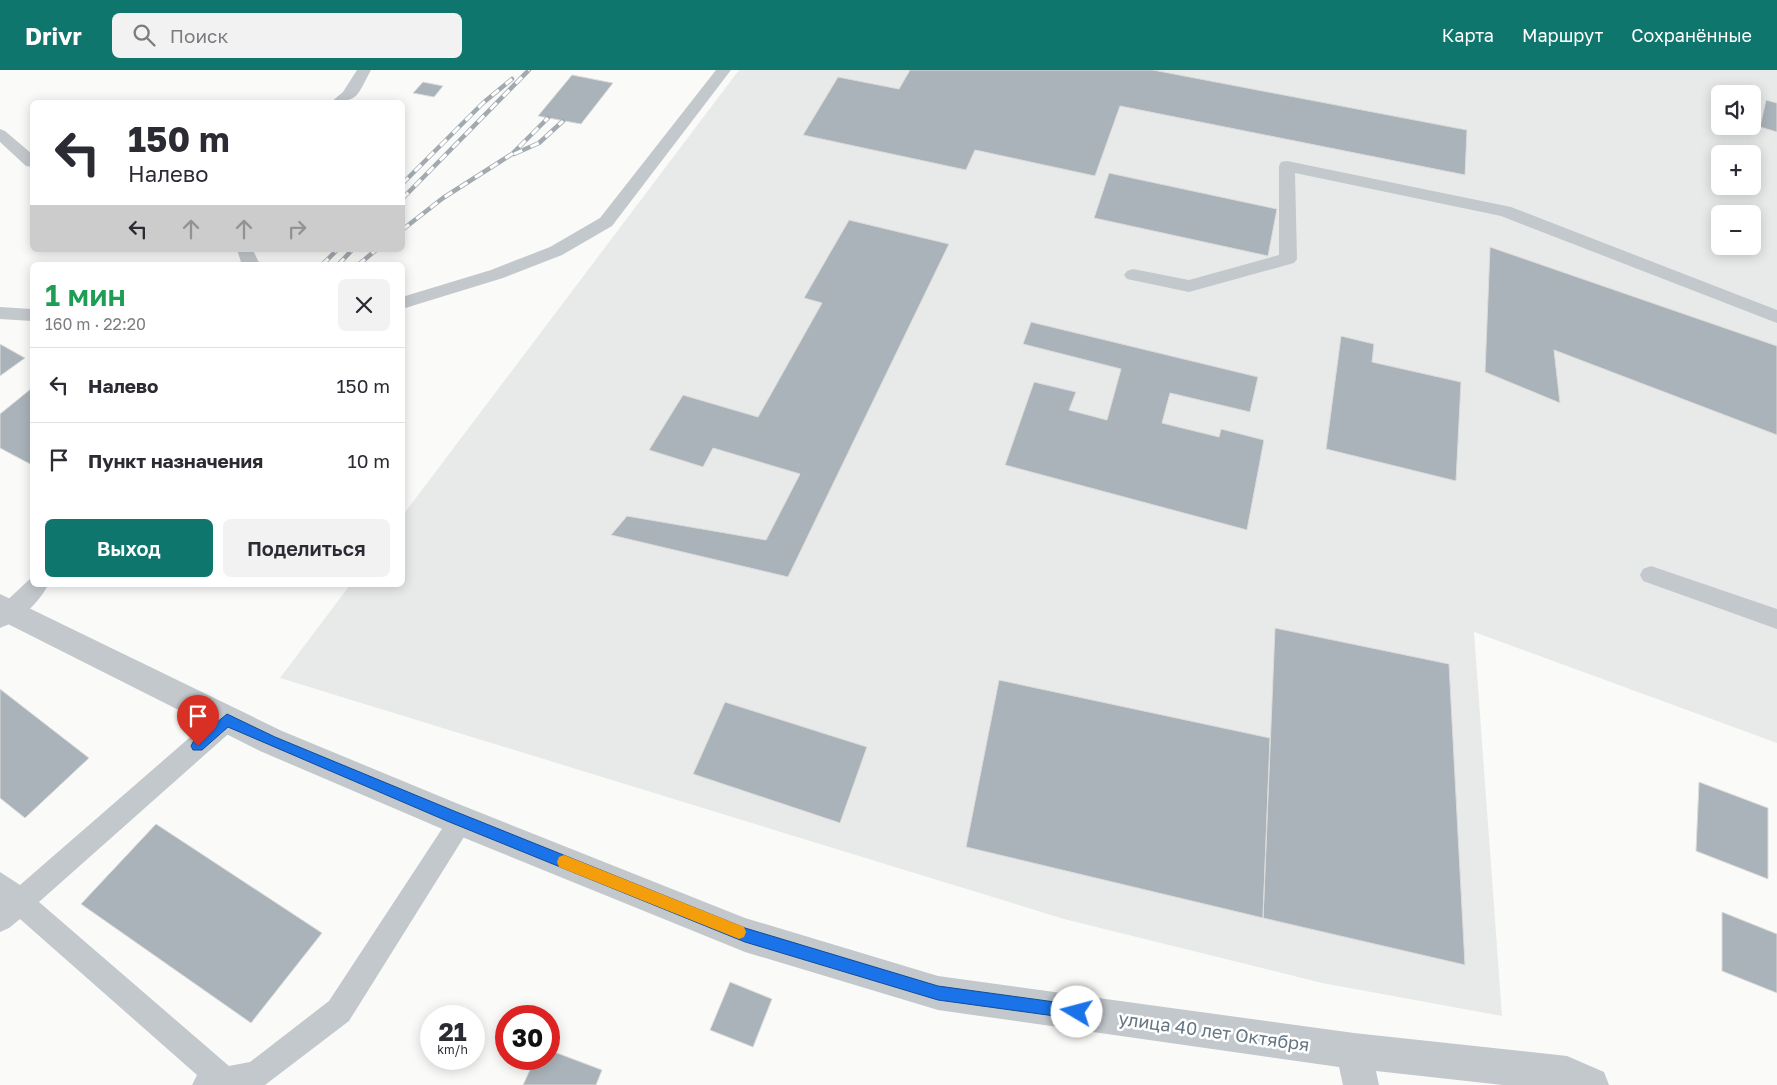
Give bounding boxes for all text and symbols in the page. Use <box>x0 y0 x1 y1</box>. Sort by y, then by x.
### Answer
search box <box>112 13 462 58</box>
text: Drivr <box>25 21 82 50</box>
icon: search <box>130 21 158 49</box>
text: Поиск <box>170 24 228 47</box>
text: Карта <box>1442 24 1494 46</box>
text: Маршрут <box>1522 24 1603 46</box>
text: Сохранённые <box>1631 24 1752 46</box>
map controls <box>1711 85 1761 255</box>
button: sound <box>1711 85 1761 135</box>
text: 150 m <box>128 118 230 160</box>
icon: left <box>45 120 110 185</box>
button: + <box>1711 145 1761 195</box>
text: Налево <box>128 160 208 187</box>
button: − <box>1711 205 1761 255</box>
icon: left <box>124 215 152 243</box>
icon: ahead <box>177 215 205 243</box>
icon: ahead <box>230 215 258 243</box>
icon: right <box>283 215 311 243</box>
text: 1 мин <box>45 277 126 313</box>
button: close <box>338 279 390 331</box>
text: 160 m · 22:20 <box>45 314 146 334</box>
icon: left <box>45 371 73 399</box>
text: Налево <box>88 374 158 397</box>
text: 150 m <box>336 374 390 397</box>
icon: arrive <box>45 446 73 474</box>
text: Пункт назначения <box>88 449 263 472</box>
text: 10 m <box>347 449 390 472</box>
button: Выход <box>45 519 213 577</box>
button: Поделиться <box>223 519 390 577</box>
pin <box>177 695 219 746</box>
icon: arrive <box>184 702 212 730</box>
position arrow <box>1050 985 1102 1037</box>
speed limit sign: 30 <box>495 1005 560 1070</box>
street label: улица 40 лет Октября <box>1117 1007 1311 1055</box>
text: 21 <box>438 1016 467 1047</box>
text: km/h <box>437 1042 468 1057</box>

